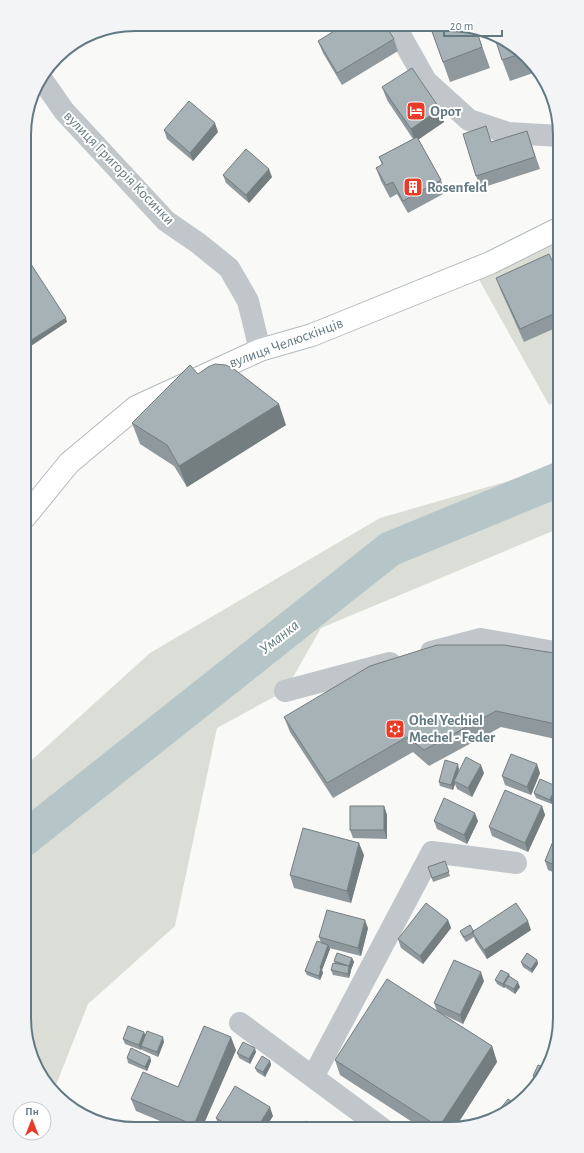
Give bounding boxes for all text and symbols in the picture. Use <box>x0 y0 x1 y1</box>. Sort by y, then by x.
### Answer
scale bar <box>444 12 502 38</box>
text: 20 m <box>450 20 473 32</box>
hotel icon: Орот <box>405 100 427 122</box>
place label: Орот <box>430 104 461 119</box>
street label: вулиця Григорія Косинки <box>61 108 177 228</box>
building icon: Rosenfeld <box>402 176 424 198</box>
place label: Rosenfeld <box>427 180 487 195</box>
street label: вулиця Челюскінців <box>227 315 345 371</box>
water label: Уманка <box>256 617 302 657</box>
place label: Ohel Yechiel Mechel - Feder <box>409 713 496 745</box>
synagogue icon: Ohel Yechiel Mechel - Feder <box>384 718 406 740</box>
north arrow <box>12 1101 52 1141</box>
text: Пн <box>25 1106 39 1117</box>

